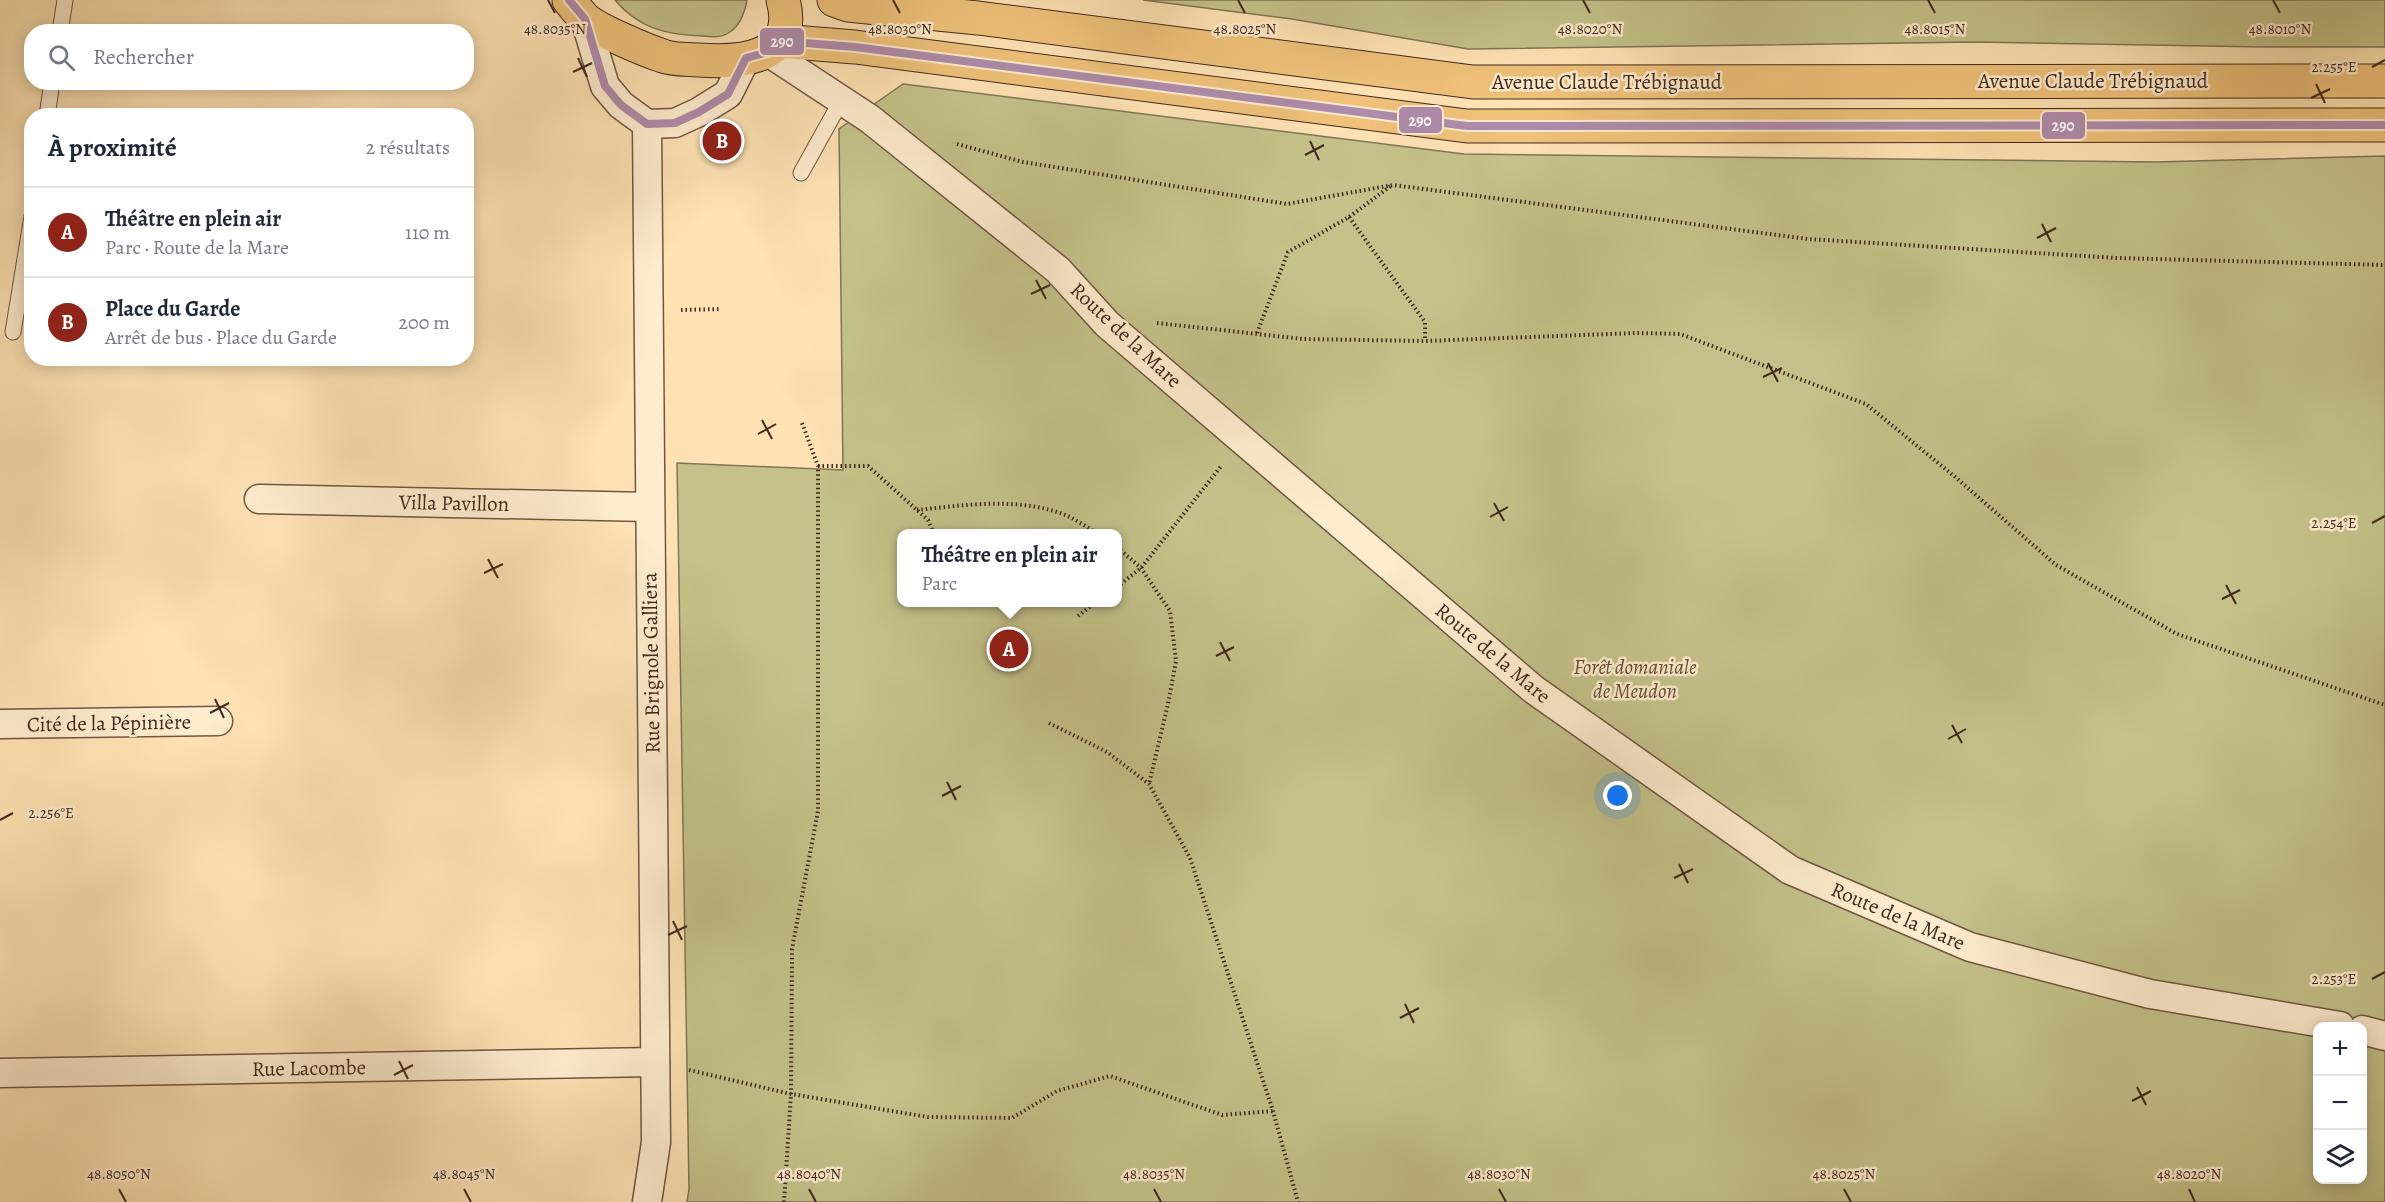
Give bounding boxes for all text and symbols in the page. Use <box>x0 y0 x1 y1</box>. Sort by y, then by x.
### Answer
text: 48.8035°N <box>524 19 586 39</box>
text: 48.8030°N <box>868 19 932 39</box>
text: 48.8025°N <box>1214 19 1277 39</box>
text: 48.8020°N <box>1558 19 1622 39</box>
text: 48.8015°N <box>1905 19 1966 39</box>
text: 48.8010°N <box>2249 19 2311 39</box>
search box <box>24 24 474 90</box>
line badge: 290 <box>759 27 805 56</box>
text: 290 <box>770 31 794 53</box>
icon: search <box>45 41 78 74</box>
text: Rechercher <box>93 42 194 72</box>
text: 2.255°E <box>2311 57 2357 77</box>
street label: Avenue Claude Trébignaud <box>1977 67 2209 95</box>
street label: Avenue Claude Trébignaud <box>1491 68 1723 96</box>
line badge: 290 <box>1398 106 1443 134</box>
text: 290 <box>1408 110 1432 132</box>
line badge: 290 <box>2041 111 2086 140</box>
text: 290 <box>2051 115 2075 137</box>
pin: B <box>702 118 742 164</box>
text: À proximité <box>48 130 177 165</box>
text: 2 résultats <box>366 134 450 161</box>
text: Théâtre en plein air <box>105 204 281 234</box>
text: A <box>61 219 74 246</box>
text: 110 m <box>405 219 450 246</box>
text: Parc · Route de la Mare <box>105 234 289 261</box>
street label: Route de la Mare <box>1064 276 1188 394</box>
text: Place du Garde <box>105 294 240 324</box>
text: B <box>61 309 74 336</box>
text: 200 m <box>399 309 450 336</box>
text: Arrêt de bus · Place du Garde <box>105 324 337 351</box>
street label: Villa Pavillon <box>398 488 509 518</box>
text: 2.254°E <box>2311 513 2357 533</box>
popup <box>897 529 1122 607</box>
text: Théâtre en plein air <box>921 540 1098 570</box>
text: Parc <box>921 570 957 597</box>
street label: Rue Brignole Galliera <box>635 572 667 754</box>
street label: Route de la Mare <box>1429 596 1557 710</box>
pin: A <box>990 626 1028 672</box>
park label: Forêt domaniale de Meudon <box>1573 653 1697 705</box>
street label: Cité de la Pépinière <box>27 708 191 738</box>
your location <box>1603 781 1632 810</box>
text: 2.256°E <box>28 803 74 823</box>
street label: Route de la Mare <box>1827 875 1969 957</box>
text: 2.253°E <box>2312 969 2356 989</box>
map controls <box>2313 1022 2367 1184</box>
button: + <box>2313 1022 2367 1076</box>
street label: Rue Lacombe <box>252 1053 366 1083</box>
button: − <box>2313 1076 2367 1130</box>
button: layers <box>2313 1130 2367 1184</box>
text: 48.8050°N <box>87 1164 151 1184</box>
text: 48.8045°N <box>433 1164 495 1184</box>
text: 48.8040°N <box>777 1164 841 1184</box>
text: 48.8035°N <box>1123 1164 1185 1184</box>
text: 48.8030°N <box>1467 1164 1531 1184</box>
text: 48.8025°N <box>1813 1164 1876 1184</box>
text: 48.8020°N <box>2157 1164 2221 1184</box>

